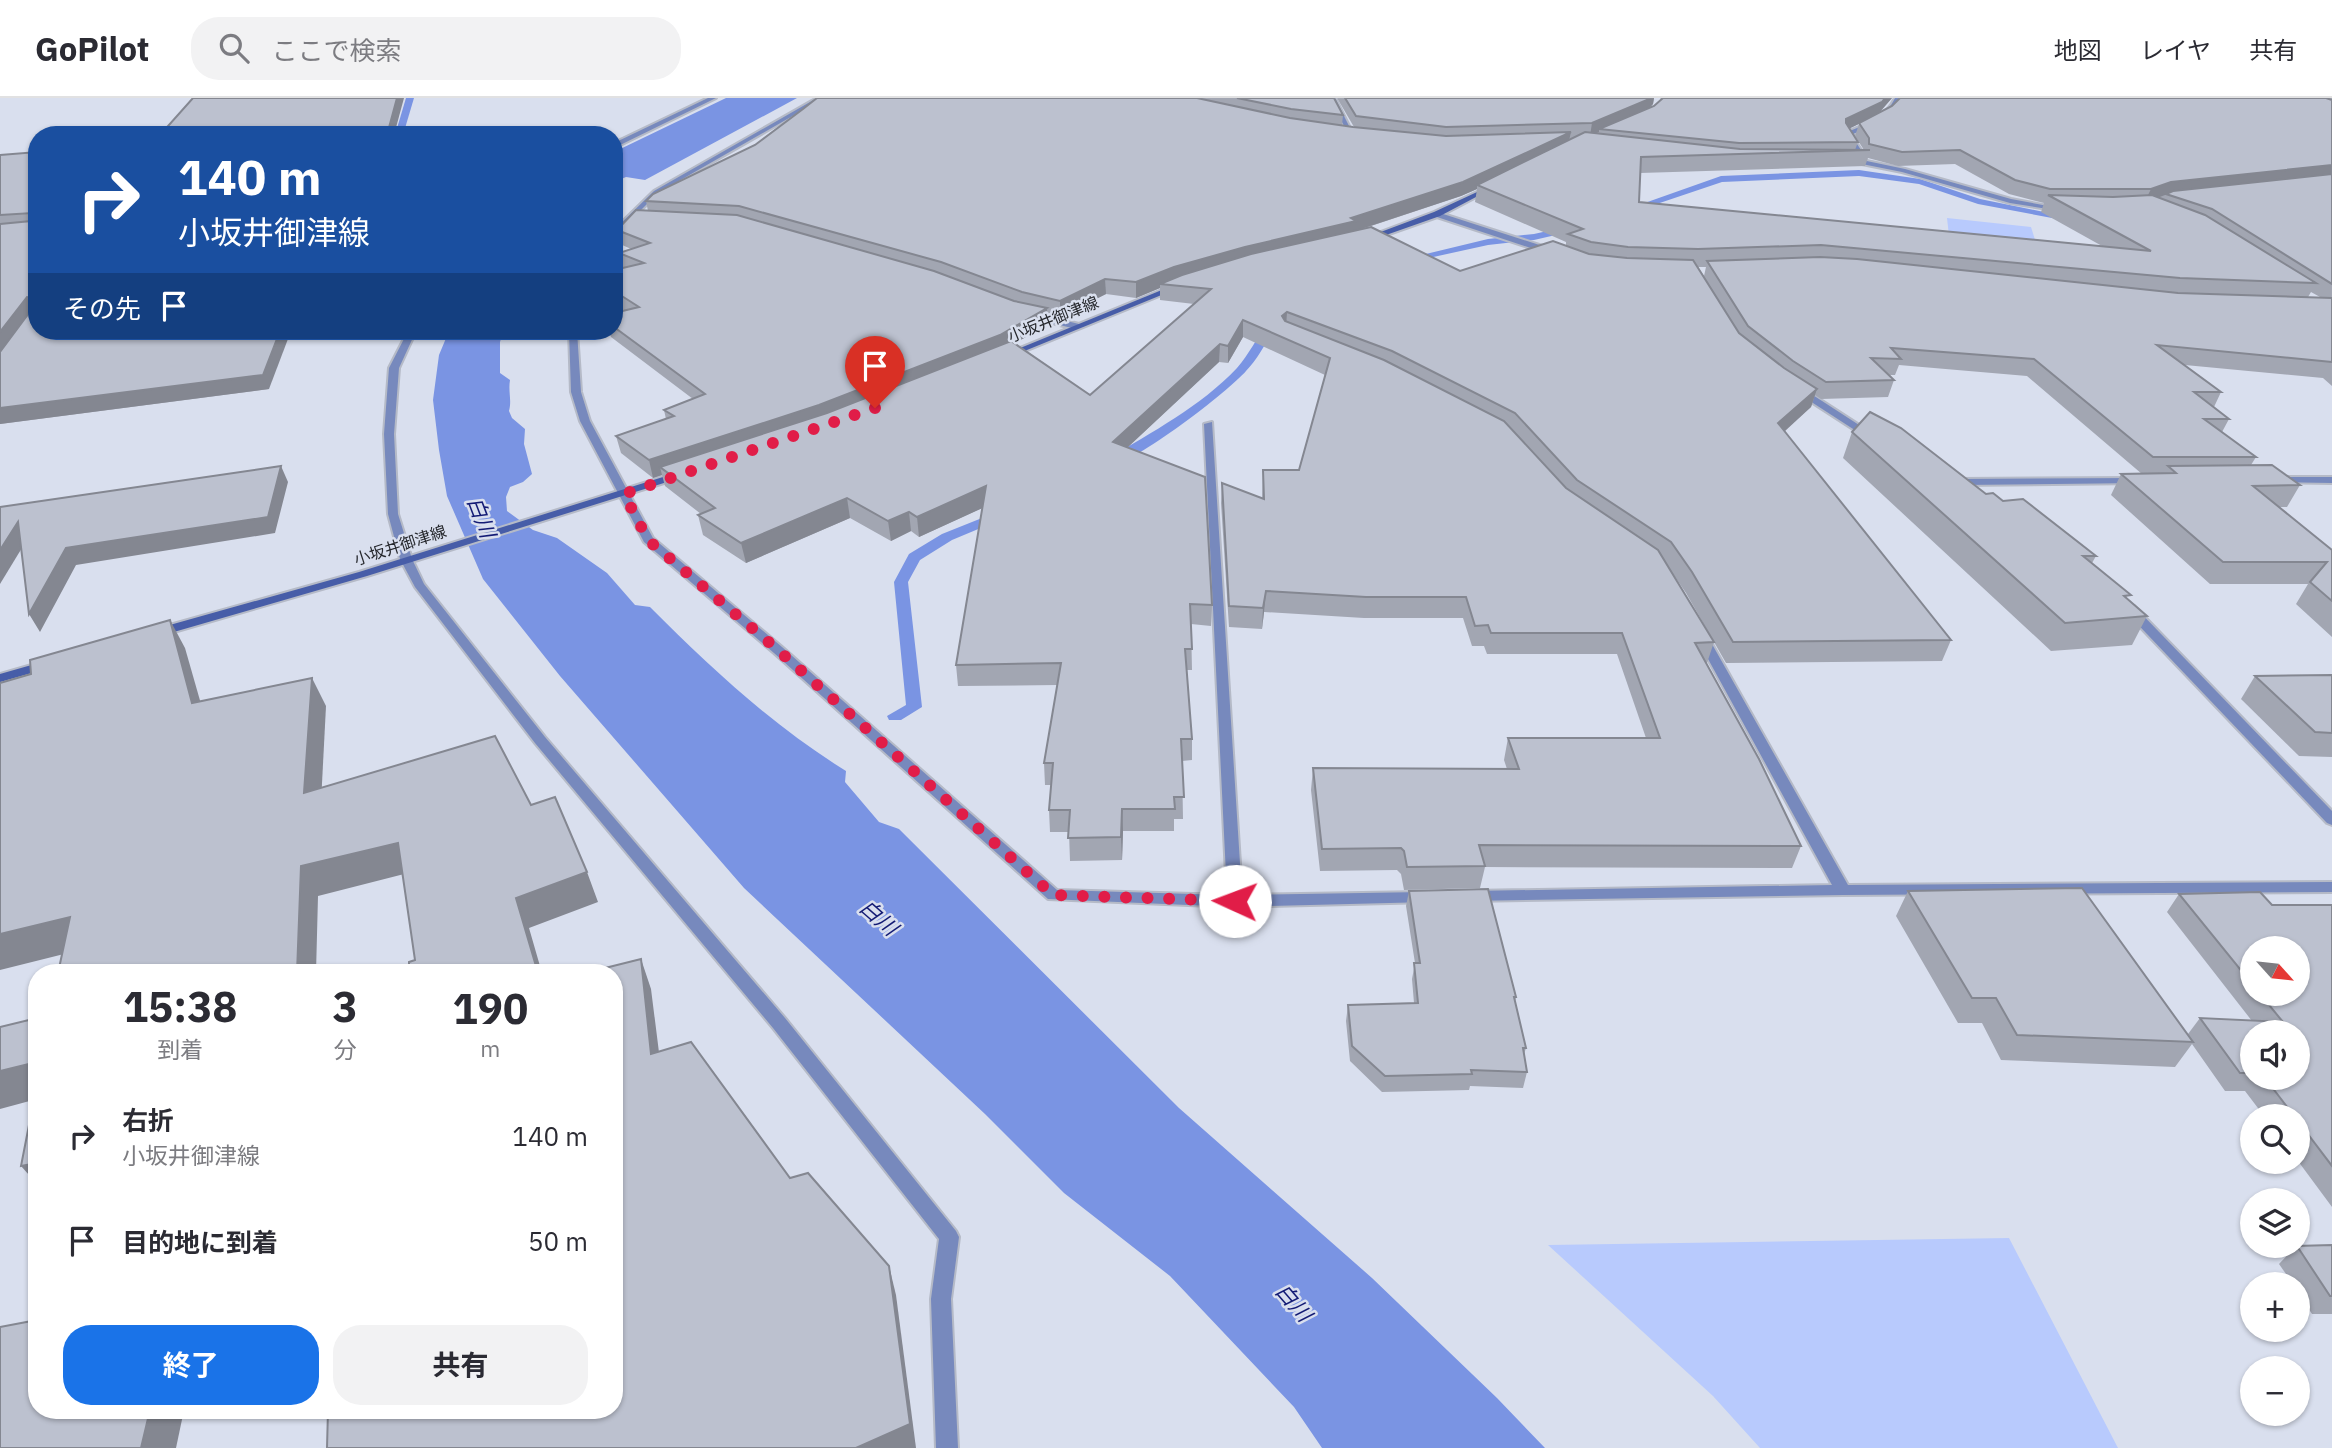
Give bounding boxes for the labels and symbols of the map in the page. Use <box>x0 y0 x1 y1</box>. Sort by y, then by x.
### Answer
street label: 小坂井御津線 <box>1005 292 1101 346</box>
pin <box>845 336 905 408</box>
water label: 白川 <box>461 492 503 543</box>
street label: 小坂井御津線 <box>351 521 449 569</box>
position arrow <box>1198 864 1272 938</box>
water label: 白川 <box>854 893 906 943</box>
north arrow <box>2240 936 2310 1006</box>
water label: 白川 <box>1270 1277 1320 1329</box>

